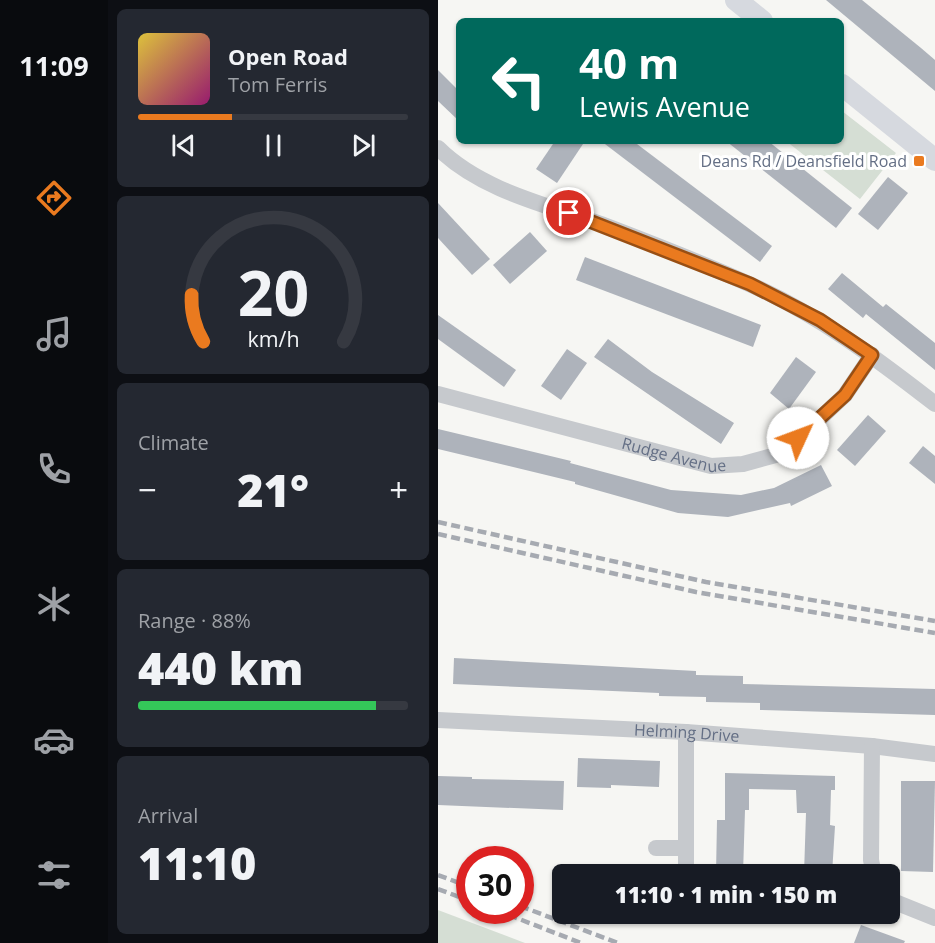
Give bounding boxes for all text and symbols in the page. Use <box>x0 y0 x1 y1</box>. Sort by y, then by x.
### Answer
text: 40 m <box>579 34 679 91</box>
text: Open Road <box>228 41 348 71</box>
icon: left <box>480 42 558 120</box>
text: 11:09 <box>19 47 89 84</box>
text: Tom Ferris <box>228 71 327 98</box>
text: Lewis Avenue <box>579 88 750 125</box>
icon: previous <box>167 129 200 162</box>
icon: pause <box>257 129 290 162</box>
icon: next <box>347 129 380 162</box>
place label: Deans Rd / Deansfield Road <box>701 150 907 172</box>
marker: Deans Rd / Deansfield Road <box>912 154 926 168</box>
icon: directions <box>33 177 75 219</box>
pin <box>543 187 594 238</box>
icon: arrive <box>552 196 585 229</box>
text: 20 <box>237 249 309 334</box>
icon: music <box>33 313 75 355</box>
text: km/h <box>247 324 299 353</box>
position arrow <box>766 406 830 470</box>
text: Climate <box>138 429 209 456</box>
street label: Rudge Avenue <box>619 432 727 477</box>
icon: phone <box>33 448 75 490</box>
text: 21° <box>237 459 309 520</box>
text: − <box>138 467 157 512</box>
text: + <box>389 467 408 512</box>
icon: climate <box>33 583 75 625</box>
text: Range · 88% <box>138 607 251 634</box>
text: 440 km <box>138 637 303 698</box>
street label: Helming Drive <box>633 718 740 747</box>
icon: car <box>33 719 75 761</box>
text: Arrival <box>138 802 198 829</box>
text: 11:10 <box>138 832 256 893</box>
speed limit sign: 30 <box>456 846 534 924</box>
icon: filters <box>33 854 75 896</box>
text: 11:10 · 1 min · 150 m <box>615 879 837 909</box>

